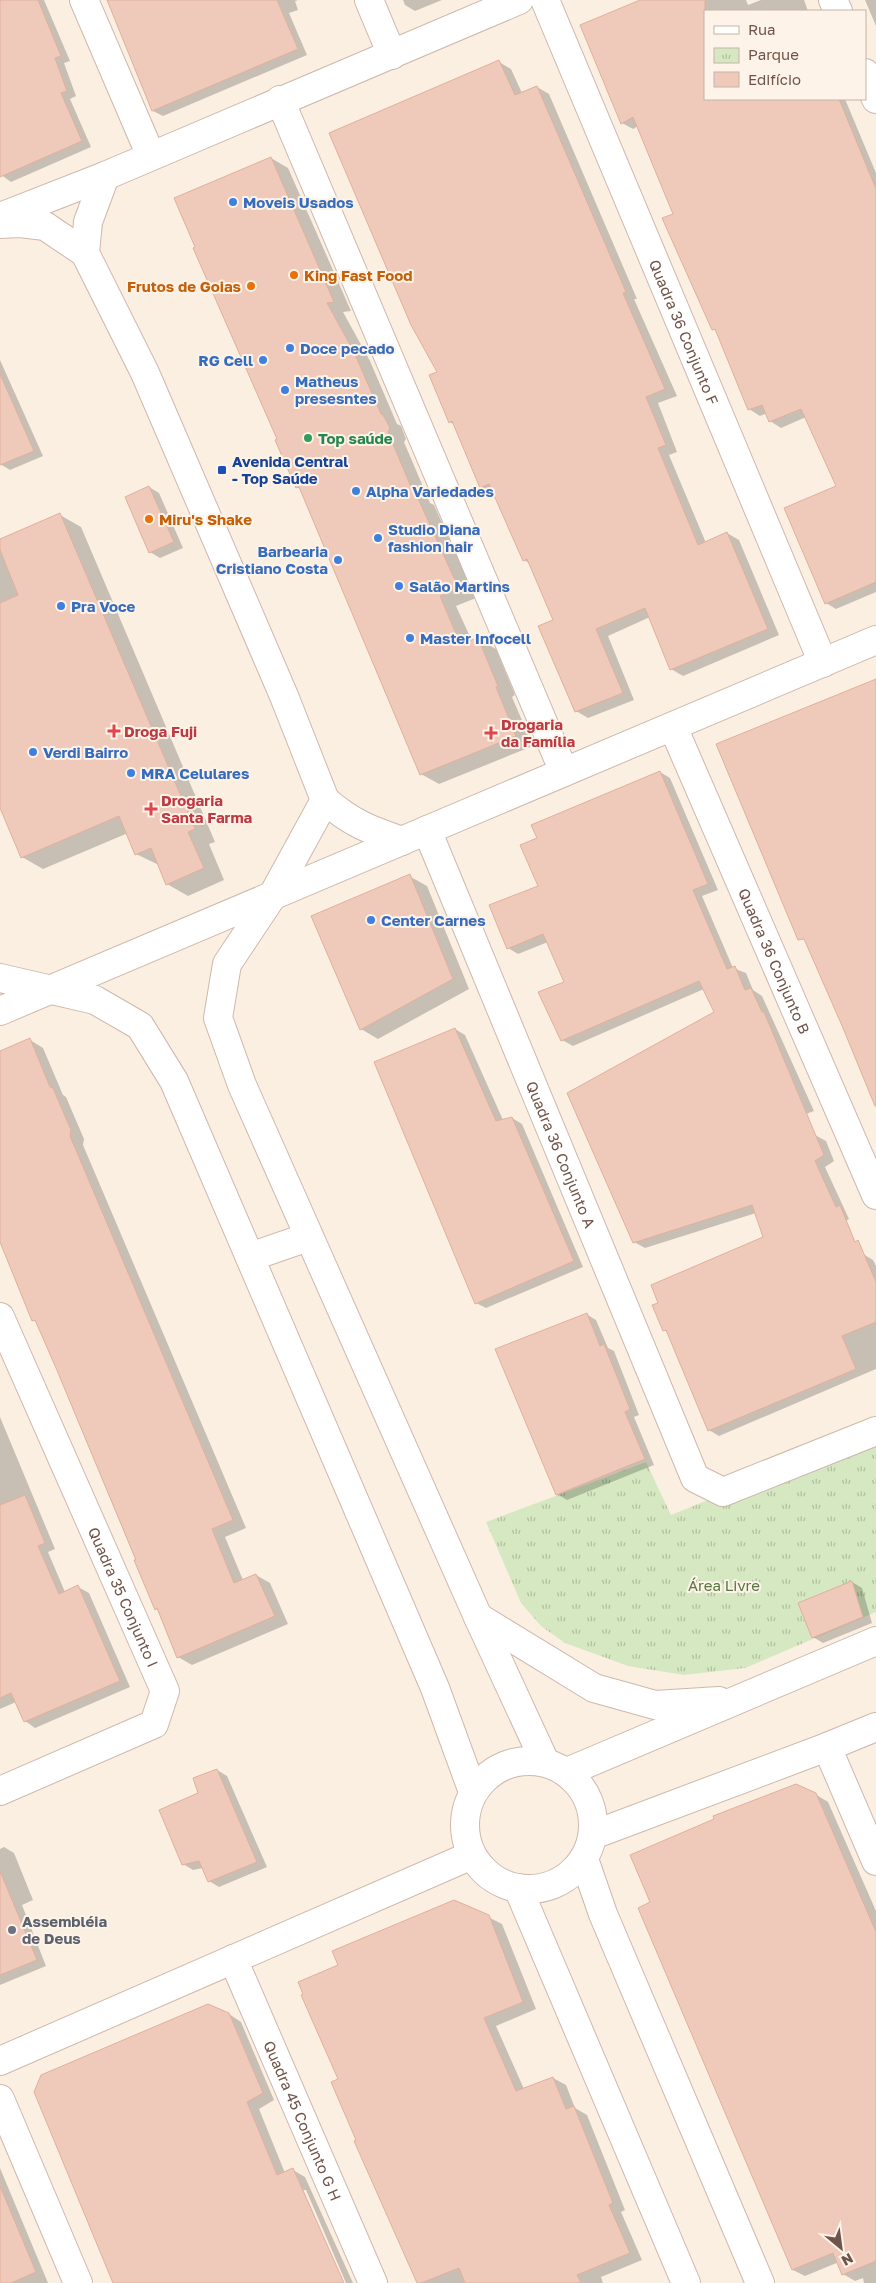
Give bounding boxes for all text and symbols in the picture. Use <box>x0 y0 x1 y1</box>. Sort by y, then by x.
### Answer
legend <box>704 10 866 100</box>
text: Rua <box>748 20 775 38</box>
text: Parque <box>748 45 799 63</box>
text: Edifício <box>748 70 801 88</box>
place label: Moveis Usados <box>243 193 354 211</box>
marker: Moveis Usados <box>227 196 239 208</box>
street label: Quadra 36 Conjunto F <box>646 257 723 407</box>
place label: King Fast Food <box>304 266 412 284</box>
marker: King Fast Food <box>288 269 300 281</box>
place label: Frutos de Goias <box>127 277 241 295</box>
marker: Frutos de Goias <box>245 280 257 292</box>
place label: Doce pecado <box>300 339 395 357</box>
marker: Doce pecado <box>284 342 296 354</box>
place label: RG Cell <box>198 351 253 369</box>
marker: RG Cell <box>257 354 269 366</box>
place label: Matheus presesntes <box>295 372 377 407</box>
marker: Matheus presesntes <box>279 384 291 396</box>
place label: Top saúde <box>318 429 393 447</box>
marker: Top saúde <box>302 432 314 444</box>
place label: Avenida Central - Top Saúde <box>232 452 348 487</box>
marker: Avenida Central - Top Saúde <box>216 464 228 476</box>
place label: Alpha Variedades <box>366 482 494 500</box>
marker: Alpha Variedades <box>350 485 362 497</box>
place label: Miru's Shake <box>159 510 252 528</box>
marker: Miru's Shake <box>143 513 155 525</box>
place label: Studio Diana fashion hair <box>388 520 481 555</box>
marker: Studio Diana fashion hair <box>372 532 384 544</box>
place label: Barbearia Cristiano Costa <box>216 542 328 577</box>
marker: Barbearia Cristiano Costa <box>332 554 344 566</box>
place label: Salão Martins <box>409 577 510 595</box>
marker: Salão Martins <box>393 580 405 592</box>
place label: Pra Voce <box>71 597 136 615</box>
marker: Pra Voce <box>55 600 67 612</box>
place label: Master Infocell <box>420 629 531 647</box>
marker: Master Infocell <box>404 632 416 644</box>
place label: Drogaria da Família <box>501 715 576 750</box>
place label: Droga Fuji <box>124 722 197 740</box>
marker: Droga Fuji <box>108 725 120 737</box>
marker: Drogaria da Família <box>485 727 497 739</box>
place label: Verdi Bairro <box>43 743 128 761</box>
marker: Verdi Bairro <box>27 746 39 758</box>
place label: MRA Celulares <box>141 764 249 782</box>
marker: MRA Celulares <box>125 767 137 779</box>
place label: Drogaria Santa Farma <box>161 791 253 826</box>
marker: Drogaria Santa Farma <box>145 803 157 815</box>
street label: Quadra 36 Conjunto B <box>735 885 814 1037</box>
place label: Center Carnes <box>381 911 486 929</box>
marker: Center Carnes <box>365 914 377 926</box>
street label: Quadra 36 Conjunto A <box>523 1078 599 1230</box>
street label: Quadra 35 Conjunto I <box>85 1524 162 1670</box>
park label: Área Livre <box>688 1576 760 1594</box>
place label: Assembléia de Deus <box>22 1912 107 1947</box>
marker: Assembléia de Deus <box>6 1924 18 1936</box>
street label: Quadra 45 Conjunto G H <box>260 2038 345 2203</box>
north arrow <box>816 2223 866 2273</box>
text: N <box>839 2250 856 2270</box>

